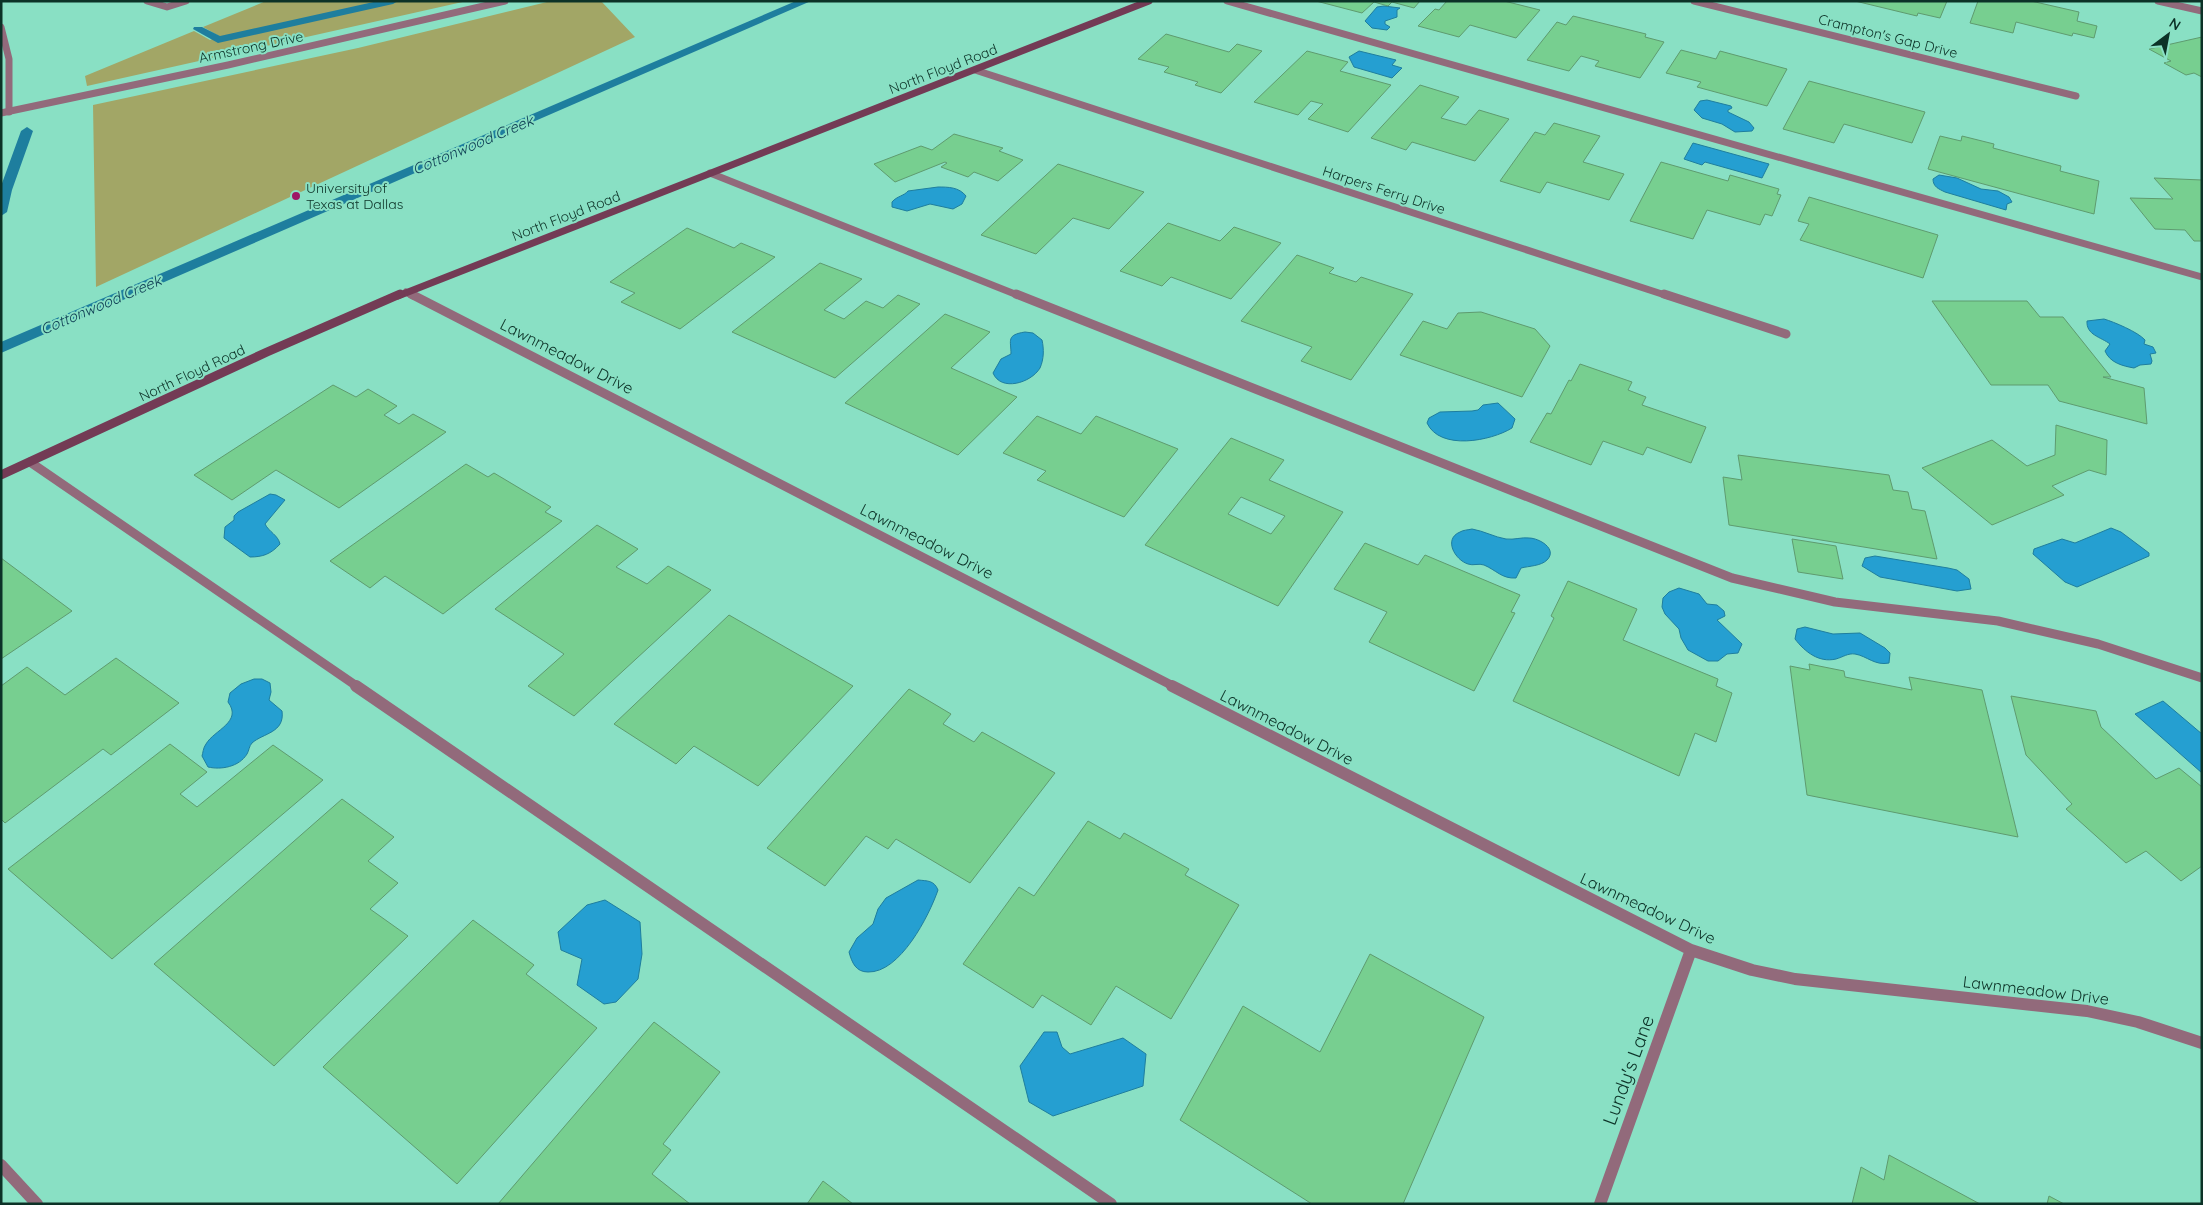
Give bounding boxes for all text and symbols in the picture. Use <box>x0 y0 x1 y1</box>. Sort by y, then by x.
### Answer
street label: Crampton's Gap Drive <box>1817 10 1960 62</box>
north arrow <box>2143 10 2193 60</box>
text: N <box>2166 14 2184 34</box>
street label: Armstrong Drive <box>197 27 305 67</box>
street label: North Floyd Road <box>886 40 1000 98</box>
water label: Cottonwood Creek <box>409 110 538 179</box>
street label: Harpers Ferry Drive <box>1320 162 1448 218</box>
place label: University of Texas at Dallas <box>306 179 403 213</box>
street label: North Floyd Road <box>509 187 623 245</box>
marker: University of Texas at Dallas <box>290 190 302 202</box>
water label: Cottonwood Creek <box>37 270 166 339</box>
street label: Lawnmeadow Drive <box>497 314 637 398</box>
street label: North Floyd Road <box>136 341 248 405</box>
street label: Lawnmeadow Drive <box>857 499 997 583</box>
street label: Lawnmeadow Drive <box>1217 685 1357 769</box>
street label: Lawnmeadow Drive <box>1577 868 1719 948</box>
street label: Lawnmeadow Drive <box>1962 971 2110 1009</box>
street label: Lundy's Lane <box>1597 1012 1659 1128</box>

